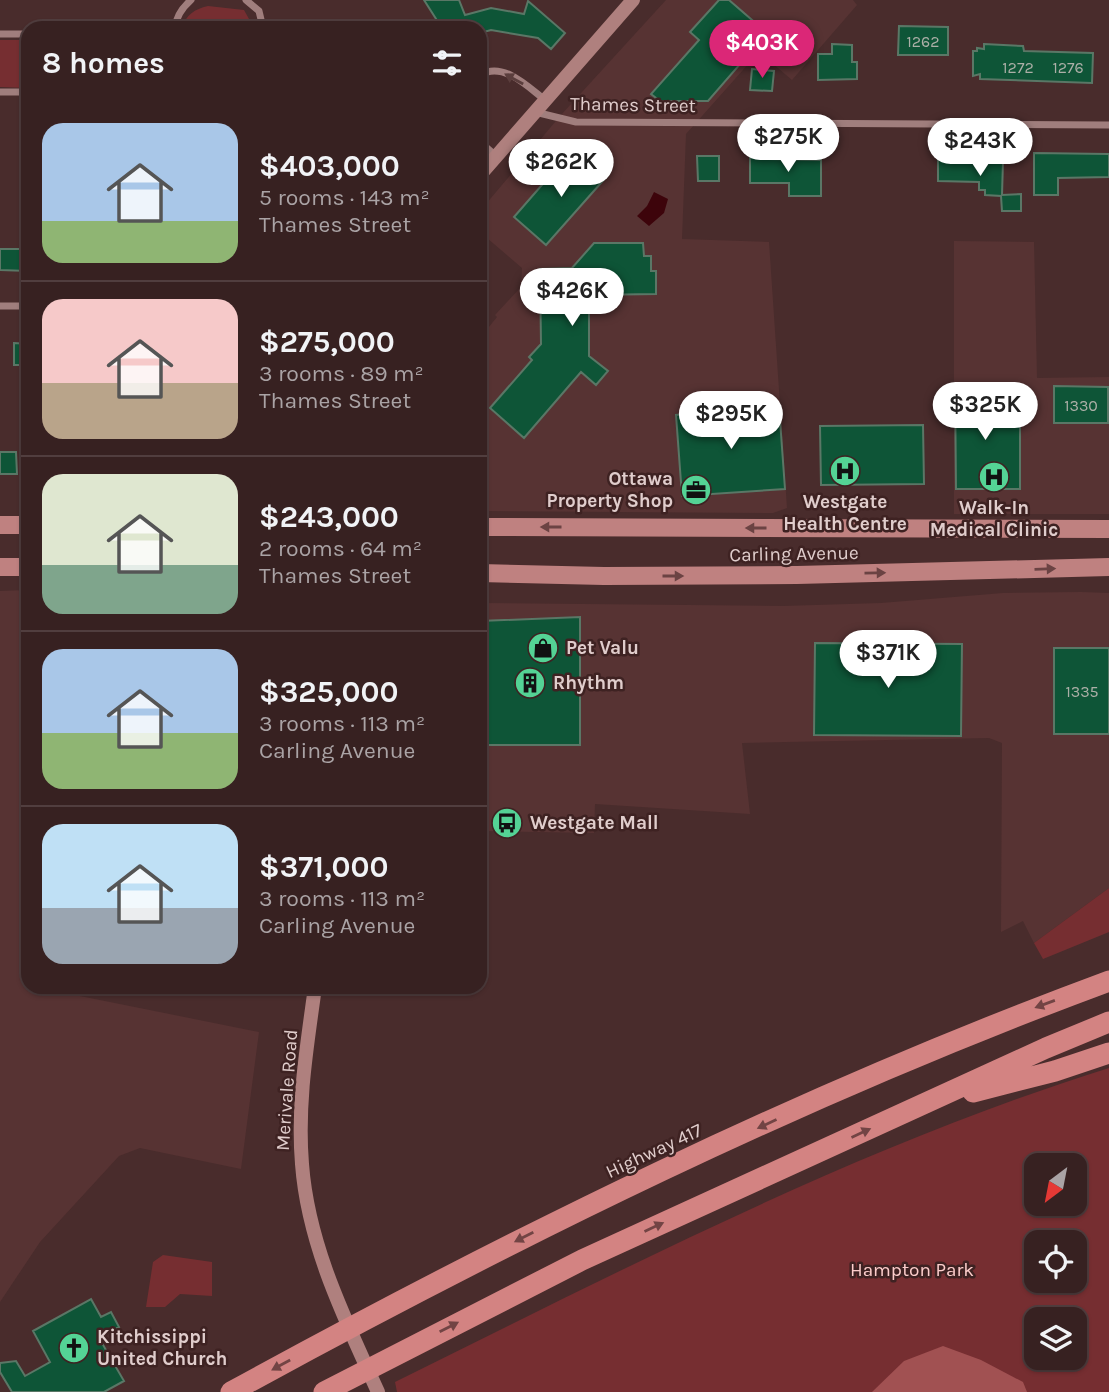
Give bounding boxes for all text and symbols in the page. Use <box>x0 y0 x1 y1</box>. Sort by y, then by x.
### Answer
pin: $403K <box>713 20 811 80</box>
text: $403K <box>725 29 799 56</box>
house number: 1262 <box>907 32 940 51</box>
icon: filters <box>428 44 466 82</box>
text: 8 homes <box>42 45 165 81</box>
house number: 1272 <box>1002 58 1034 77</box>
house number: 1276 <box>1052 58 1084 77</box>
one-way arrow <box>504 73 524 85</box>
street label: Thames Street <box>570 93 696 117</box>
pin: $275K <box>739 114 837 174</box>
pin: $243K <box>931 118 1029 178</box>
text: $275K <box>753 123 823 150</box>
text: $243K <box>944 127 1016 154</box>
pin: $262K <box>512 140 610 199</box>
text: $403,000 <box>259 148 400 184</box>
text: $262K <box>525 148 597 175</box>
icon: home <box>98 151 182 235</box>
text: 5 rooms · 143 m² <box>259 184 430 211</box>
text: Thames Street <box>259 211 411 238</box>
pin: $426K <box>523 268 621 328</box>
text: $426K <box>536 277 608 304</box>
text: $275,000 <box>259 324 395 360</box>
icon: home <box>98 327 182 411</box>
text: 3 rooms · 89 m² <box>259 360 424 387</box>
pin: $325K <box>936 382 1034 442</box>
text: Thames Street <box>259 387 411 414</box>
text: $325K <box>949 391 1021 418</box>
pin: $295K <box>682 392 780 451</box>
house number: 1330 <box>1064 396 1098 415</box>
text: $295K <box>695 400 767 427</box>
hospital icon: Westgate Health Centre <box>828 454 862 488</box>
hospital icon: Walk-In Medical Clinic <box>977 460 1011 494</box>
place label: Ottawa Property Shop <box>546 468 673 512</box>
office icon: Ottawa Property Shop <box>679 473 713 507</box>
place label: Westgate Health Centre <box>783 491 907 535</box>
place label: Walk-In Medical Clinic <box>930 497 1058 541</box>
text: $243,000 <box>259 499 399 535</box>
icon: home <box>98 502 182 586</box>
one-way arrow <box>540 521 562 533</box>
one-way arrow <box>744 522 766 534</box>
text: 2 rooms · 64 m² <box>259 535 422 562</box>
street label: Carling Avenue <box>729 542 859 566</box>
text: Thames Street <box>259 562 411 589</box>
one-way arrow <box>1034 563 1056 574</box>
one-way arrow <box>865 568 887 579</box>
one-way arrow <box>662 570 684 582</box>
pin: $371K <box>839 630 937 690</box>
shop icon: Pet Valu <box>526 631 560 665</box>
place label: Pet Valu <box>566 637 639 659</box>
text: $371K <box>856 639 920 666</box>
building icon: Rhythm <box>513 666 547 700</box>
place label: Rhythm <box>553 672 624 694</box>
text: $325,000 <box>259 674 398 710</box>
icon: home <box>98 677 182 761</box>
house number: 1335 <box>1065 682 1099 701</box>
text: 3 rooms · 113 m² <box>259 710 425 737</box>
text: Carling Avenue <box>259 737 415 764</box>
bus stop icon: Westgate Mall <box>490 806 524 840</box>
place label: Westgate Mall <box>530 812 659 834</box>
text: $371,000 <box>259 849 388 885</box>
icon: home <box>98 852 182 936</box>
text: 3 rooms · 113 m² <box>259 885 425 912</box>
text: Carling Avenue <box>259 912 415 939</box>
one-way arrow <box>1035 999 1056 1010</box>
street label: Merivale Road <box>272 1029 302 1151</box>
one-way arrow <box>757 1118 777 1130</box>
street label: Highway 417 <box>602 1119 706 1183</box>
one-way arrow <box>851 1127 871 1139</box>
north arrow <box>1024 1153 1087 1216</box>
map controls <box>1024 1153 1087 1370</box>
one-way arrow <box>644 1221 664 1233</box>
button: locate <box>1024 1230 1087 1293</box>
one-way arrow <box>514 1231 534 1243</box>
park label: Hampton Park <box>850 1259 974 1281</box>
button: layers <box>1024 1307 1087 1370</box>
one-way arrow <box>440 1322 460 1334</box>
place label: Kitchissippi United Church <box>97 1326 227 1370</box>
church icon: Kitchissippi United Church <box>57 1331 91 1365</box>
one-way arrow <box>271 1359 291 1370</box>

